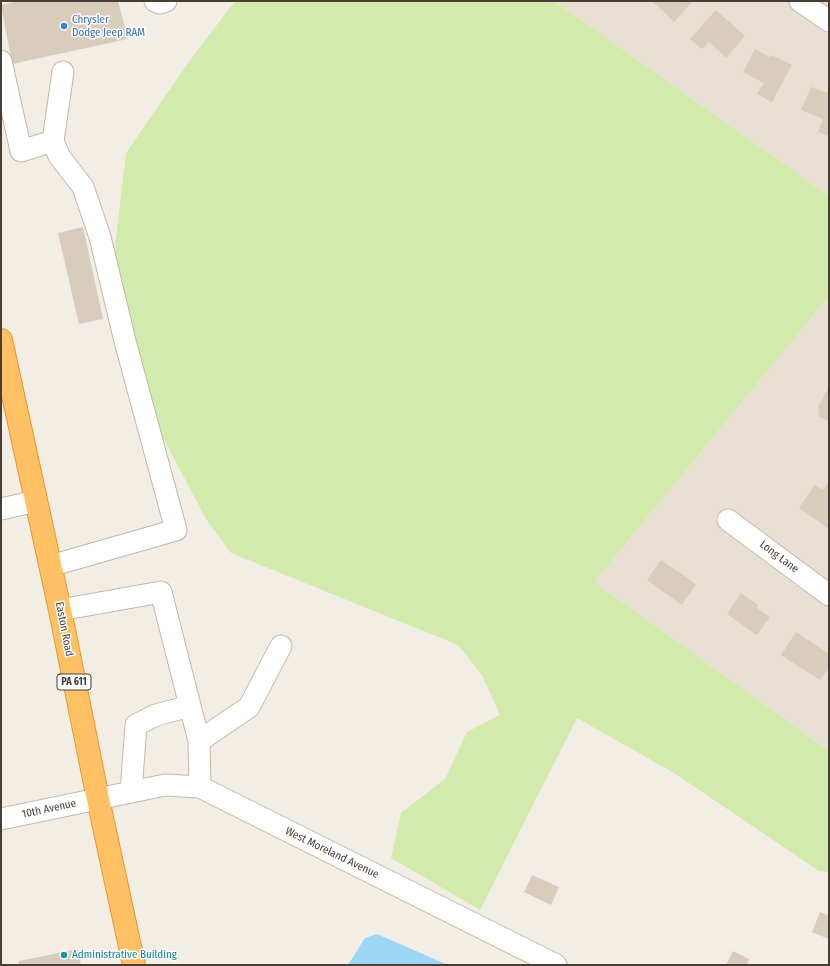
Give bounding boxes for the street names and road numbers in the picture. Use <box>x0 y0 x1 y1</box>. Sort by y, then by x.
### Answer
street label: Long Lane <box>757 538 801 576</box>
street label: Easton Road <box>52 601 76 657</box>
road number: PA 611 <box>57 674 91 690</box>
street label: 10th Avenue <box>21 797 77 821</box>
street label: West Moreland Avenue <box>283 825 381 881</box>

